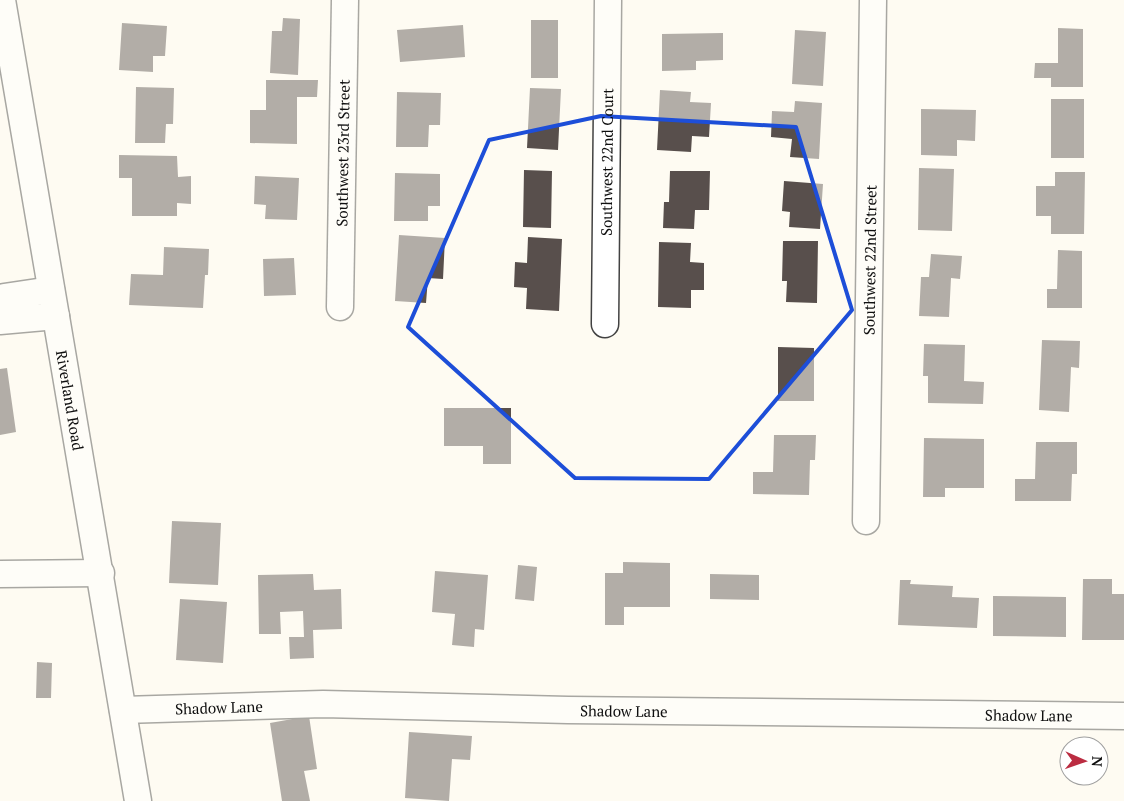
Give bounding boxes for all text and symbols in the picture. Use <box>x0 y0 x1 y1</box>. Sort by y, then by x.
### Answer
street label: Southwest 23rd Street <box>331 79 354 227</box>
street label: Southwest 22nd Court <box>596 88 617 236</box>
street label: Southwest 22nd Street <box>858 184 881 335</box>
street label: Riverland Road <box>52 349 89 452</box>
street label: Shadow Lane <box>175 696 263 718</box>
street label: Shadow Lane <box>580 700 668 721</box>
street label: Shadow Lane <box>985 704 1073 725</box>
north arrow <box>1059 736 1109 786</box>
text: N <box>1088 756 1107 767</box>

